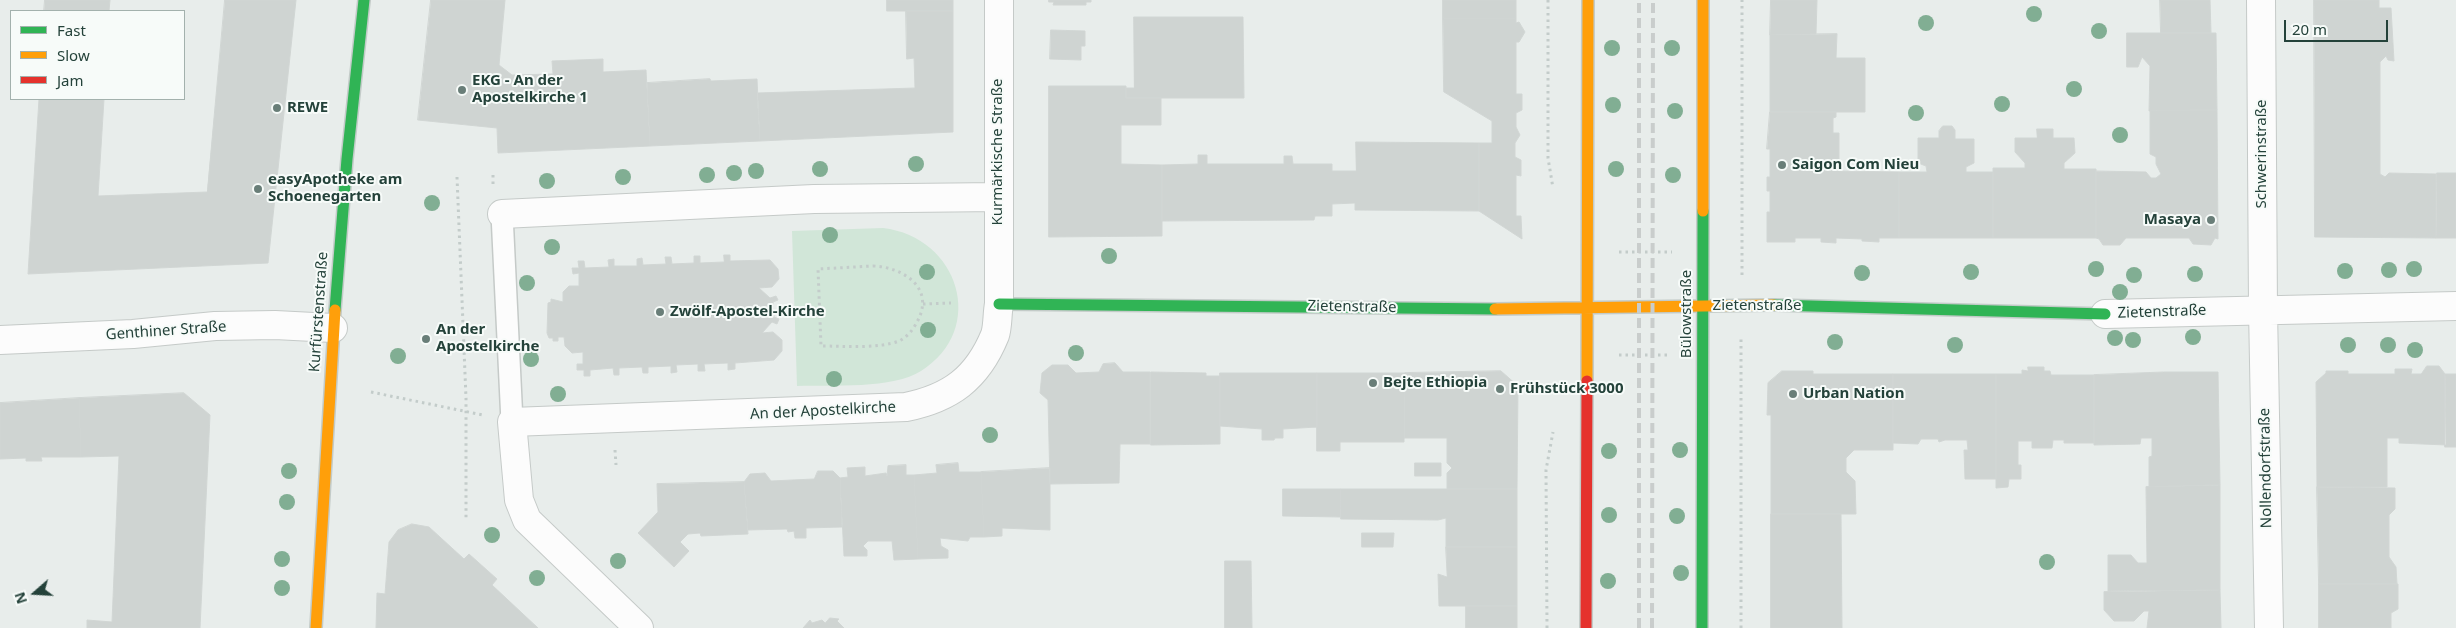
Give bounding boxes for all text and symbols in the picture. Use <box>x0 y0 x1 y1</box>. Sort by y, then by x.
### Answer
legend <box>10 10 185 100</box>
scale bar <box>2286 10 2390 42</box>
text: 20 m <box>2292 19 2327 39</box>
text: Fast <box>57 20 86 40</box>
text: Slow <box>57 45 90 65</box>
text: Jam <box>57 70 84 90</box>
place label: EKG - An der Apostelkirche 1 <box>472 72 588 107</box>
street label: Kurmärkische Straße <box>989 78 1007 226</box>
marker: EKG - An der Apostelkirche 1 <box>456 84 468 96</box>
place label: REWE <box>287 99 328 117</box>
street label: Schwerinstraße <box>2253 99 2271 209</box>
marker: REWE <box>271 102 283 114</box>
place label: Saigon Com Nieu <box>1792 156 1919 174</box>
marker: Saigon Com Nieu <box>1776 159 1788 171</box>
place label: easyApotheke am Schoenegarten <box>268 171 402 206</box>
marker: easyApotheke am Schoenegarten <box>252 183 264 195</box>
place label: Masaya <box>2144 211 2201 229</box>
marker: Masaya <box>2205 214 2217 226</box>
street label: Kurfürstenstraße <box>306 251 332 373</box>
street label: Bülowstraße <box>1678 270 1696 358</box>
street label: Zietenstraße <box>1307 297 1397 317</box>
street label: Zietenstraße <box>1713 297 1801 315</box>
street label: Zietenstraße <box>2117 301 2207 323</box>
place label: Zwölf-Apostel-Kirche <box>670 303 825 321</box>
marker: Zwölf-Apostel-Kirche <box>654 306 666 318</box>
street label: Genthiner Straße <box>105 318 227 344</box>
place label: An der Apostelkirche <box>436 321 539 356</box>
marker: An der Apostelkirche <box>420 333 432 345</box>
place label: Bejte Ethiopia <box>1383 374 1487 392</box>
marker: Bejte Ethiopia <box>1367 377 1379 389</box>
place label: Frühstück 3000 <box>1510 380 1623 398</box>
marker: Frühstück 3000 <box>1494 383 1506 395</box>
place label: Urban Nation <box>1803 385 1904 403</box>
marker: Urban Nation <box>1787 388 1799 400</box>
street label: An der Apostelkirche <box>750 398 896 424</box>
street label: Nollendorfstraße <box>2256 408 2276 528</box>
north arrow <box>10 568 60 618</box>
text: N <box>10 590 31 607</box>

